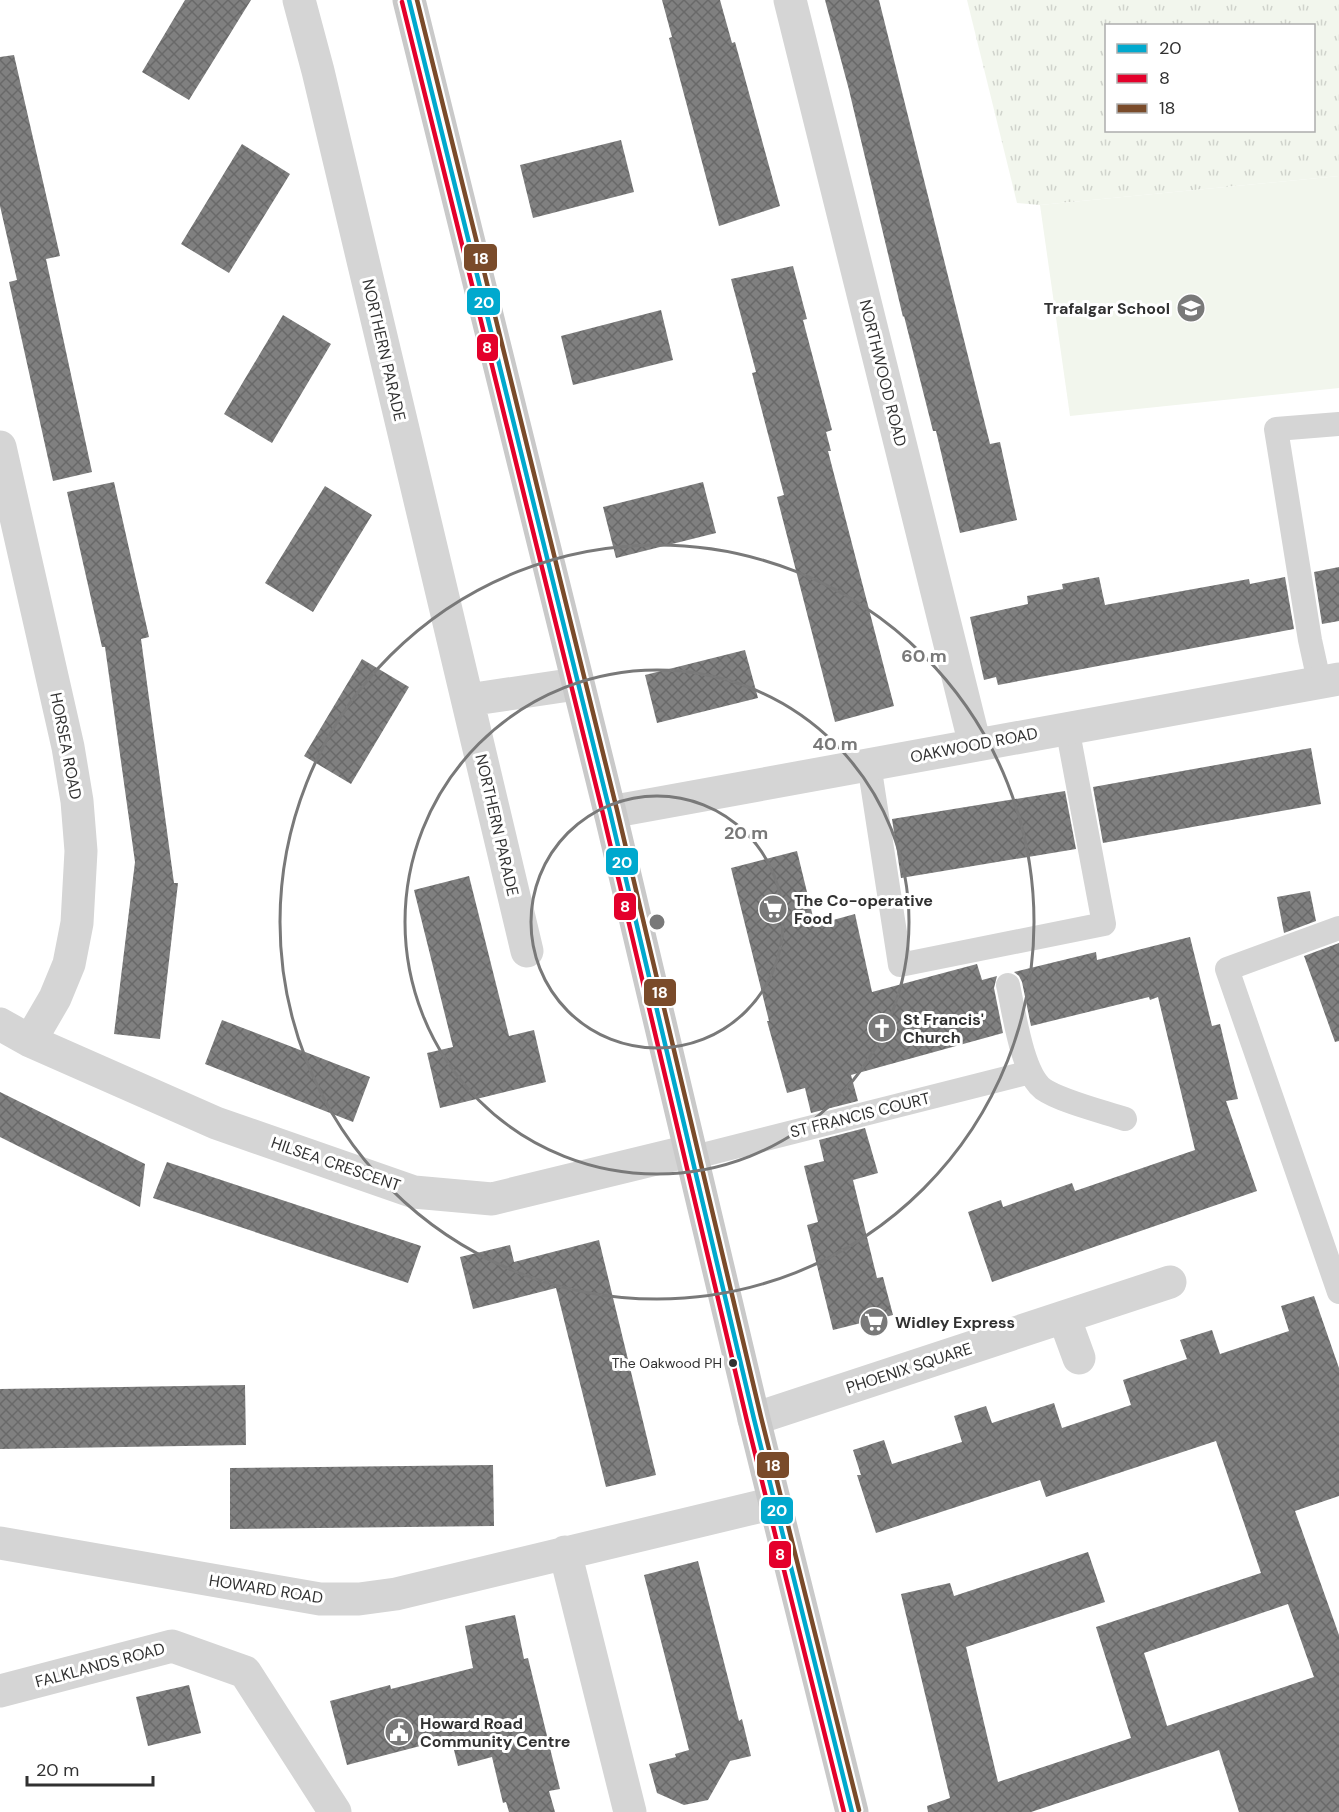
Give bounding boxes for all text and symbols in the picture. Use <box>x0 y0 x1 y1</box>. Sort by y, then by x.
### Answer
legend <box>1105 24 1315 132</box>
text: 20 <box>1159 36 1182 60</box>
text: 8 <box>1159 66 1170 90</box>
text: 18 <box>1159 96 1176 120</box>
line badge: 18 <box>463 243 498 272</box>
text: 18 <box>473 248 489 269</box>
street label: NORTHERN PARADE <box>357 277 411 423</box>
line badge: 20 <box>466 287 501 316</box>
text: 20 <box>474 292 494 313</box>
school or university icon: Trafalgar School <box>1175 292 1207 324</box>
street label: NORTHWOOD ROAD <box>855 297 911 449</box>
place label: Trafalgar School <box>1044 298 1170 319</box>
line badge: 8 <box>476 333 499 362</box>
text: 8 <box>482 337 492 358</box>
text: 60 m <box>901 644 947 668</box>
street label: HORSEA ROAD <box>45 691 87 801</box>
street label: OAKWOOD ROAD <box>908 722 1040 768</box>
text: 40 m <box>812 732 858 756</box>
street label: NORTHERN PARADE <box>470 752 524 898</box>
text: 20 m <box>724 821 768 845</box>
line badge: 20 <box>605 847 639 876</box>
text: 20 <box>612 852 632 873</box>
place label: The Co-operative Food <box>794 890 933 929</box>
line badge: 8 <box>613 892 637 921</box>
supermarket icon: The Co-operative Food <box>757 893 789 925</box>
text: 8 <box>620 896 630 917</box>
centre of rings <box>647 912 667 932</box>
line badge: 18 <box>643 978 677 1007</box>
text: 18 <box>652 982 668 1003</box>
place label: St Francis' Church <box>903 1009 984 1048</box>
church icon: St Francis' Church <box>866 1012 898 1044</box>
street label: ST FRANCIS COURT <box>788 1087 932 1143</box>
street label: HILSEA CRESCENT <box>268 1132 404 1196</box>
supermarket icon: Widley Express <box>858 1306 890 1338</box>
place label: Widley Express <box>895 1312 1015 1333</box>
street label: PHOENIX SQUARE <box>843 1338 975 1398</box>
place label: The Oakwood PH <box>612 1354 722 1372</box>
marker: The Oakwood PH <box>727 1357 739 1369</box>
line badge: 18 <box>756 1451 790 1479</box>
text: 18 <box>765 1455 781 1476</box>
line badge: 20 <box>760 1496 794 1525</box>
text: 20 <box>767 1500 787 1521</box>
line badge: 8 <box>768 1540 792 1569</box>
text: 8 <box>775 1544 785 1565</box>
street label: HOWARD ROAD <box>207 1570 325 1608</box>
street label: FALKLANDS ROAD <box>33 1638 167 1692</box>
place label: Howard Road Community Centre <box>420 1713 570 1752</box>
public building icon: Howard Road Community Centre <box>383 1716 415 1748</box>
scale bar <box>27 1749 153 1787</box>
text: 20 m <box>36 1758 79 1782</box>

